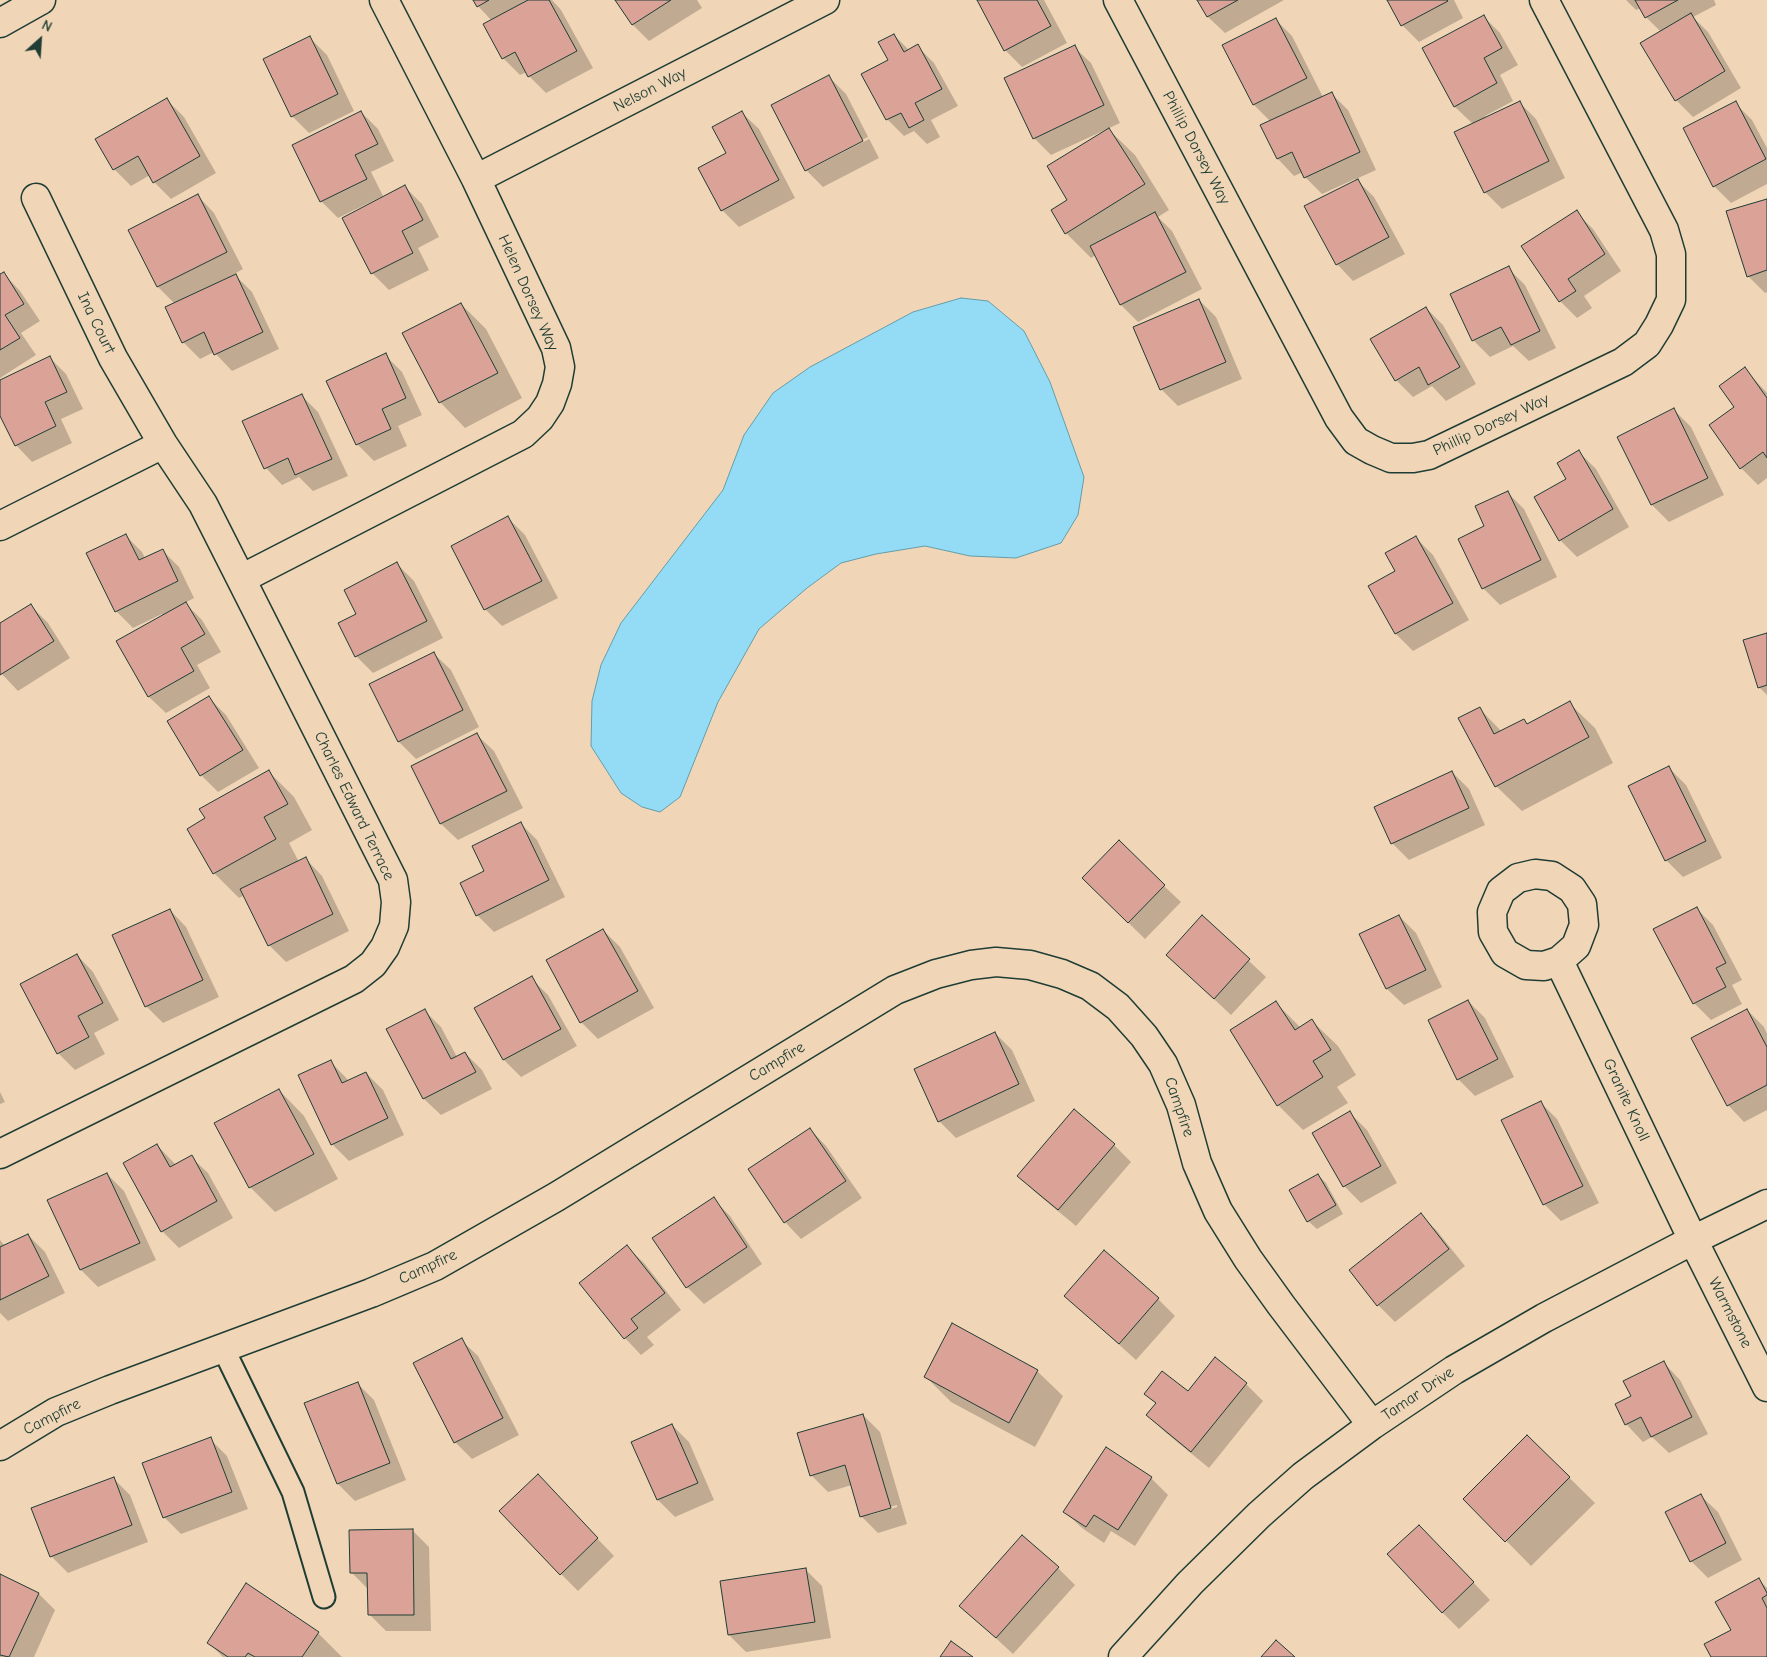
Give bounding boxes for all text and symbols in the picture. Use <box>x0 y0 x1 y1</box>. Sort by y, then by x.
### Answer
north arrow <box>15 15 65 65</box>
text: N <box>39 16 55 36</box>
street label: Nelson Way <box>610 63 690 117</box>
street label: Phillip Dorsey Way <box>1158 88 1234 208</box>
street label: Helen Dorsey Way <box>494 232 562 354</box>
street label: Ina Court <box>73 289 119 357</box>
street label: Phillip Dorsey Way <box>1430 390 1552 460</box>
street label: Charles Edward Terrace <box>310 728 398 884</box>
street label: Campfire <box>746 1038 808 1086</box>
street label: Granite Knoll <box>1598 1056 1654 1144</box>
street label: Campfire <box>1160 1075 1198 1139</box>
street label: Campfire <box>396 1245 460 1289</box>
street label: Warmstone <box>1704 1274 1756 1352</box>
street label: Tamar Drive <box>1378 1363 1458 1425</box>
street label: Campfire <box>20 1394 84 1440</box>

